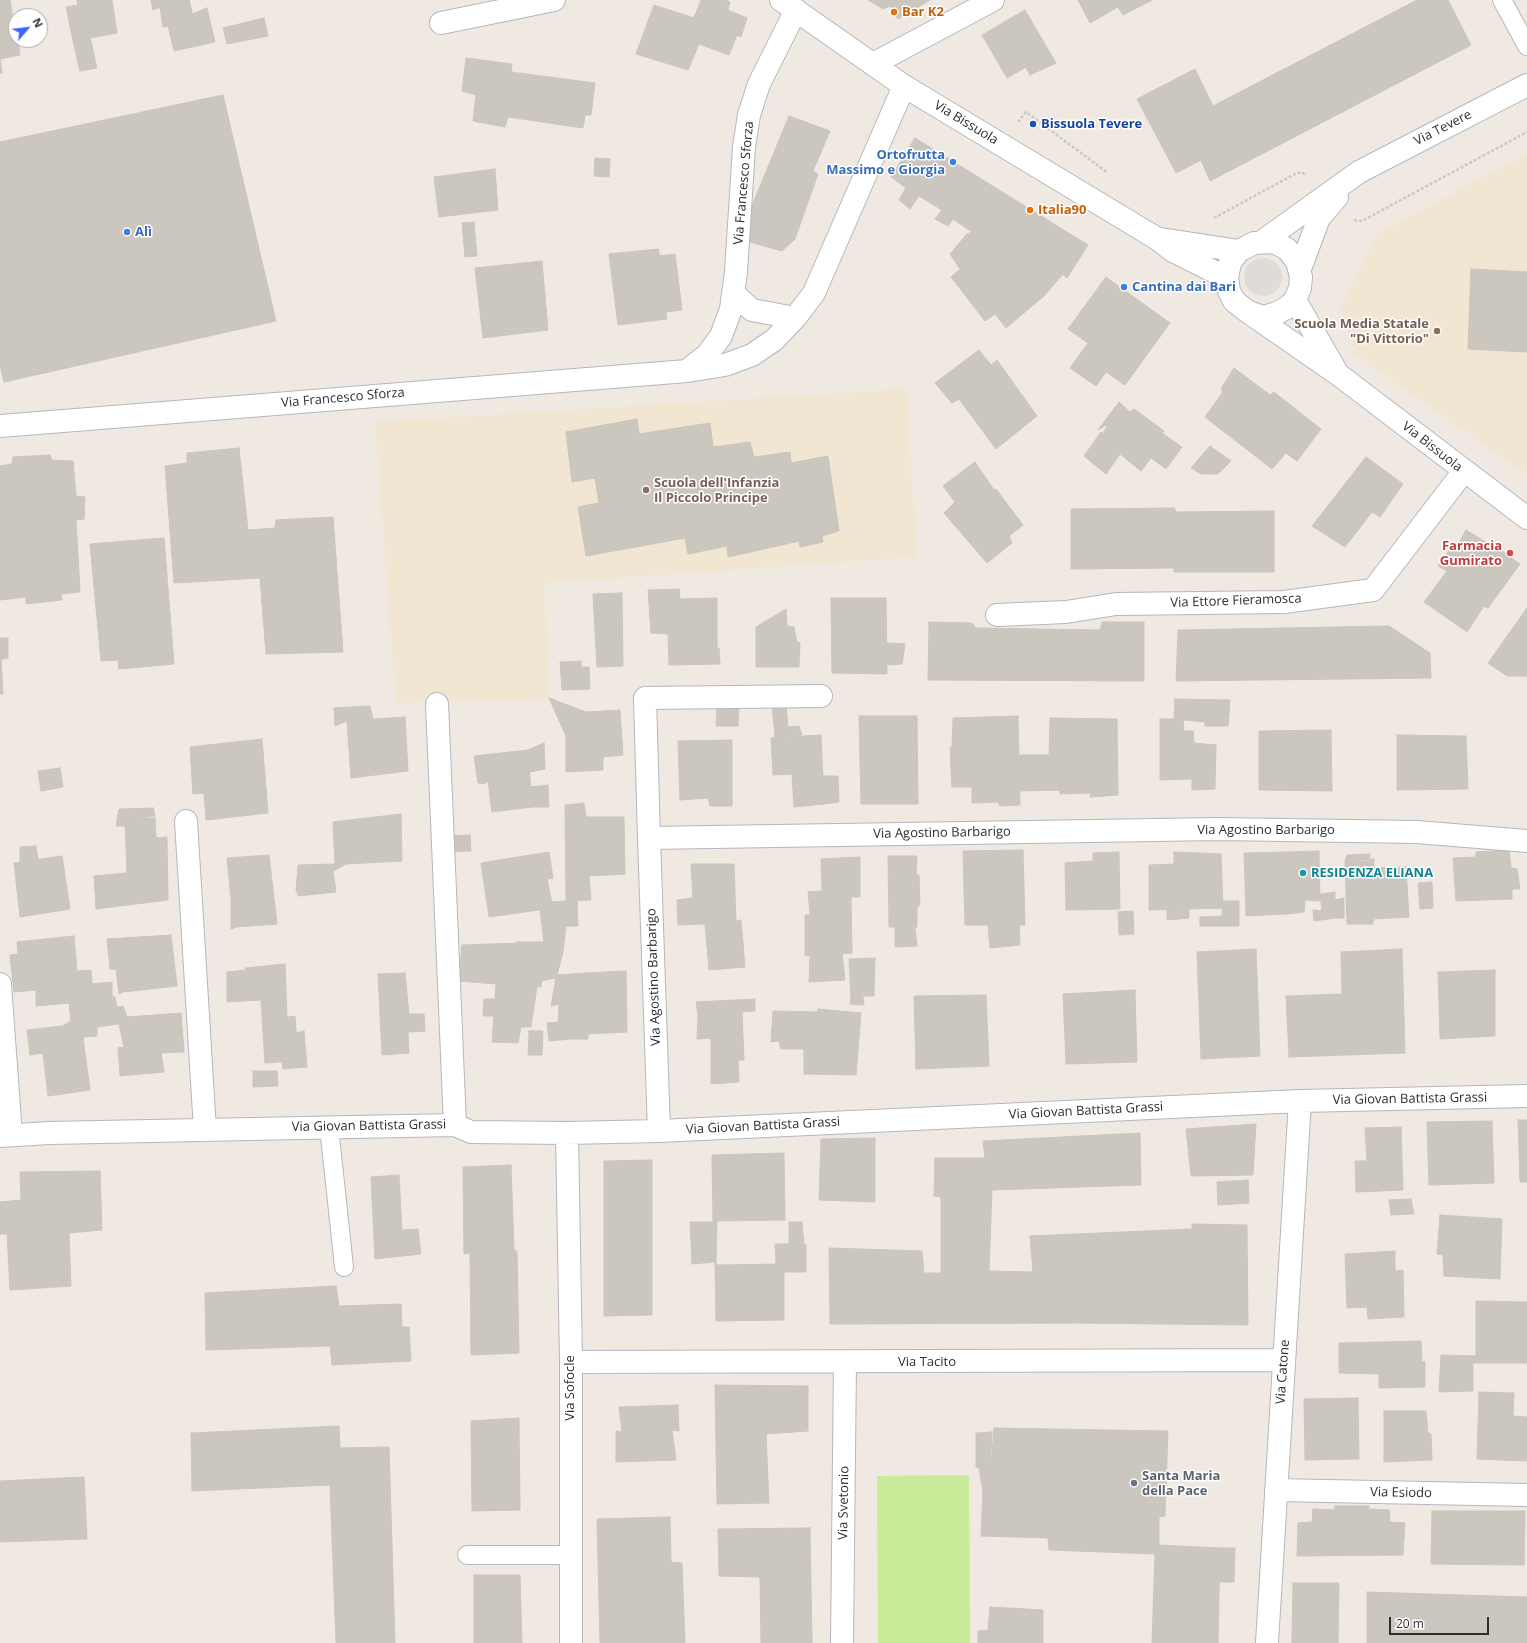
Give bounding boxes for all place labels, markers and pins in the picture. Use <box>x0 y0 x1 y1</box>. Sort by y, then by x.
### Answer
place label: Bar K2 <box>902 4 944 20</box>
marker: Bar K2 <box>889 7 899 17</box>
place label: Bissuola Tevere <box>1041 116 1142 132</box>
marker: Bissuola Tevere <box>1028 119 1038 129</box>
place label: Ortofrutta Massimo e Giorgia <box>826 147 945 178</box>
marker: Ortofrutta Massimo e Giorgia <box>948 157 958 167</box>
place label: Italia90 <box>1038 202 1086 218</box>
marker: Italia90 <box>1025 205 1035 215</box>
place label: Alì <box>135 224 152 240</box>
marker: Alì <box>122 227 132 237</box>
place label: Cantina dai Bari <box>1132 279 1236 295</box>
marker: Cantina dai Bari <box>1119 282 1129 292</box>
place label: Scuola Media Statale "Di Vittorio" <box>1294 316 1429 347</box>
marker: Scuola Media Statale "Di Vittorio" <box>1432 326 1442 336</box>
place label: Scuola dell'Infanzia Il Piccolo Principe <box>654 475 779 506</box>
marker: Scuola dell'Infanzia Il Piccolo Principe <box>641 485 651 495</box>
place label: Farmacia Gumirato <box>1440 538 1502 569</box>
marker: Farmacia Gumirato <box>1505 548 1515 558</box>
place label: RESIDENZA ELIANA <box>1311 865 1433 881</box>
marker: RESIDENZA ELIANA <box>1298 868 1308 878</box>
place label: Santa Maria della Pace <box>1142 1468 1220 1499</box>
marker: Santa Maria della Pace <box>1129 1478 1139 1488</box>

